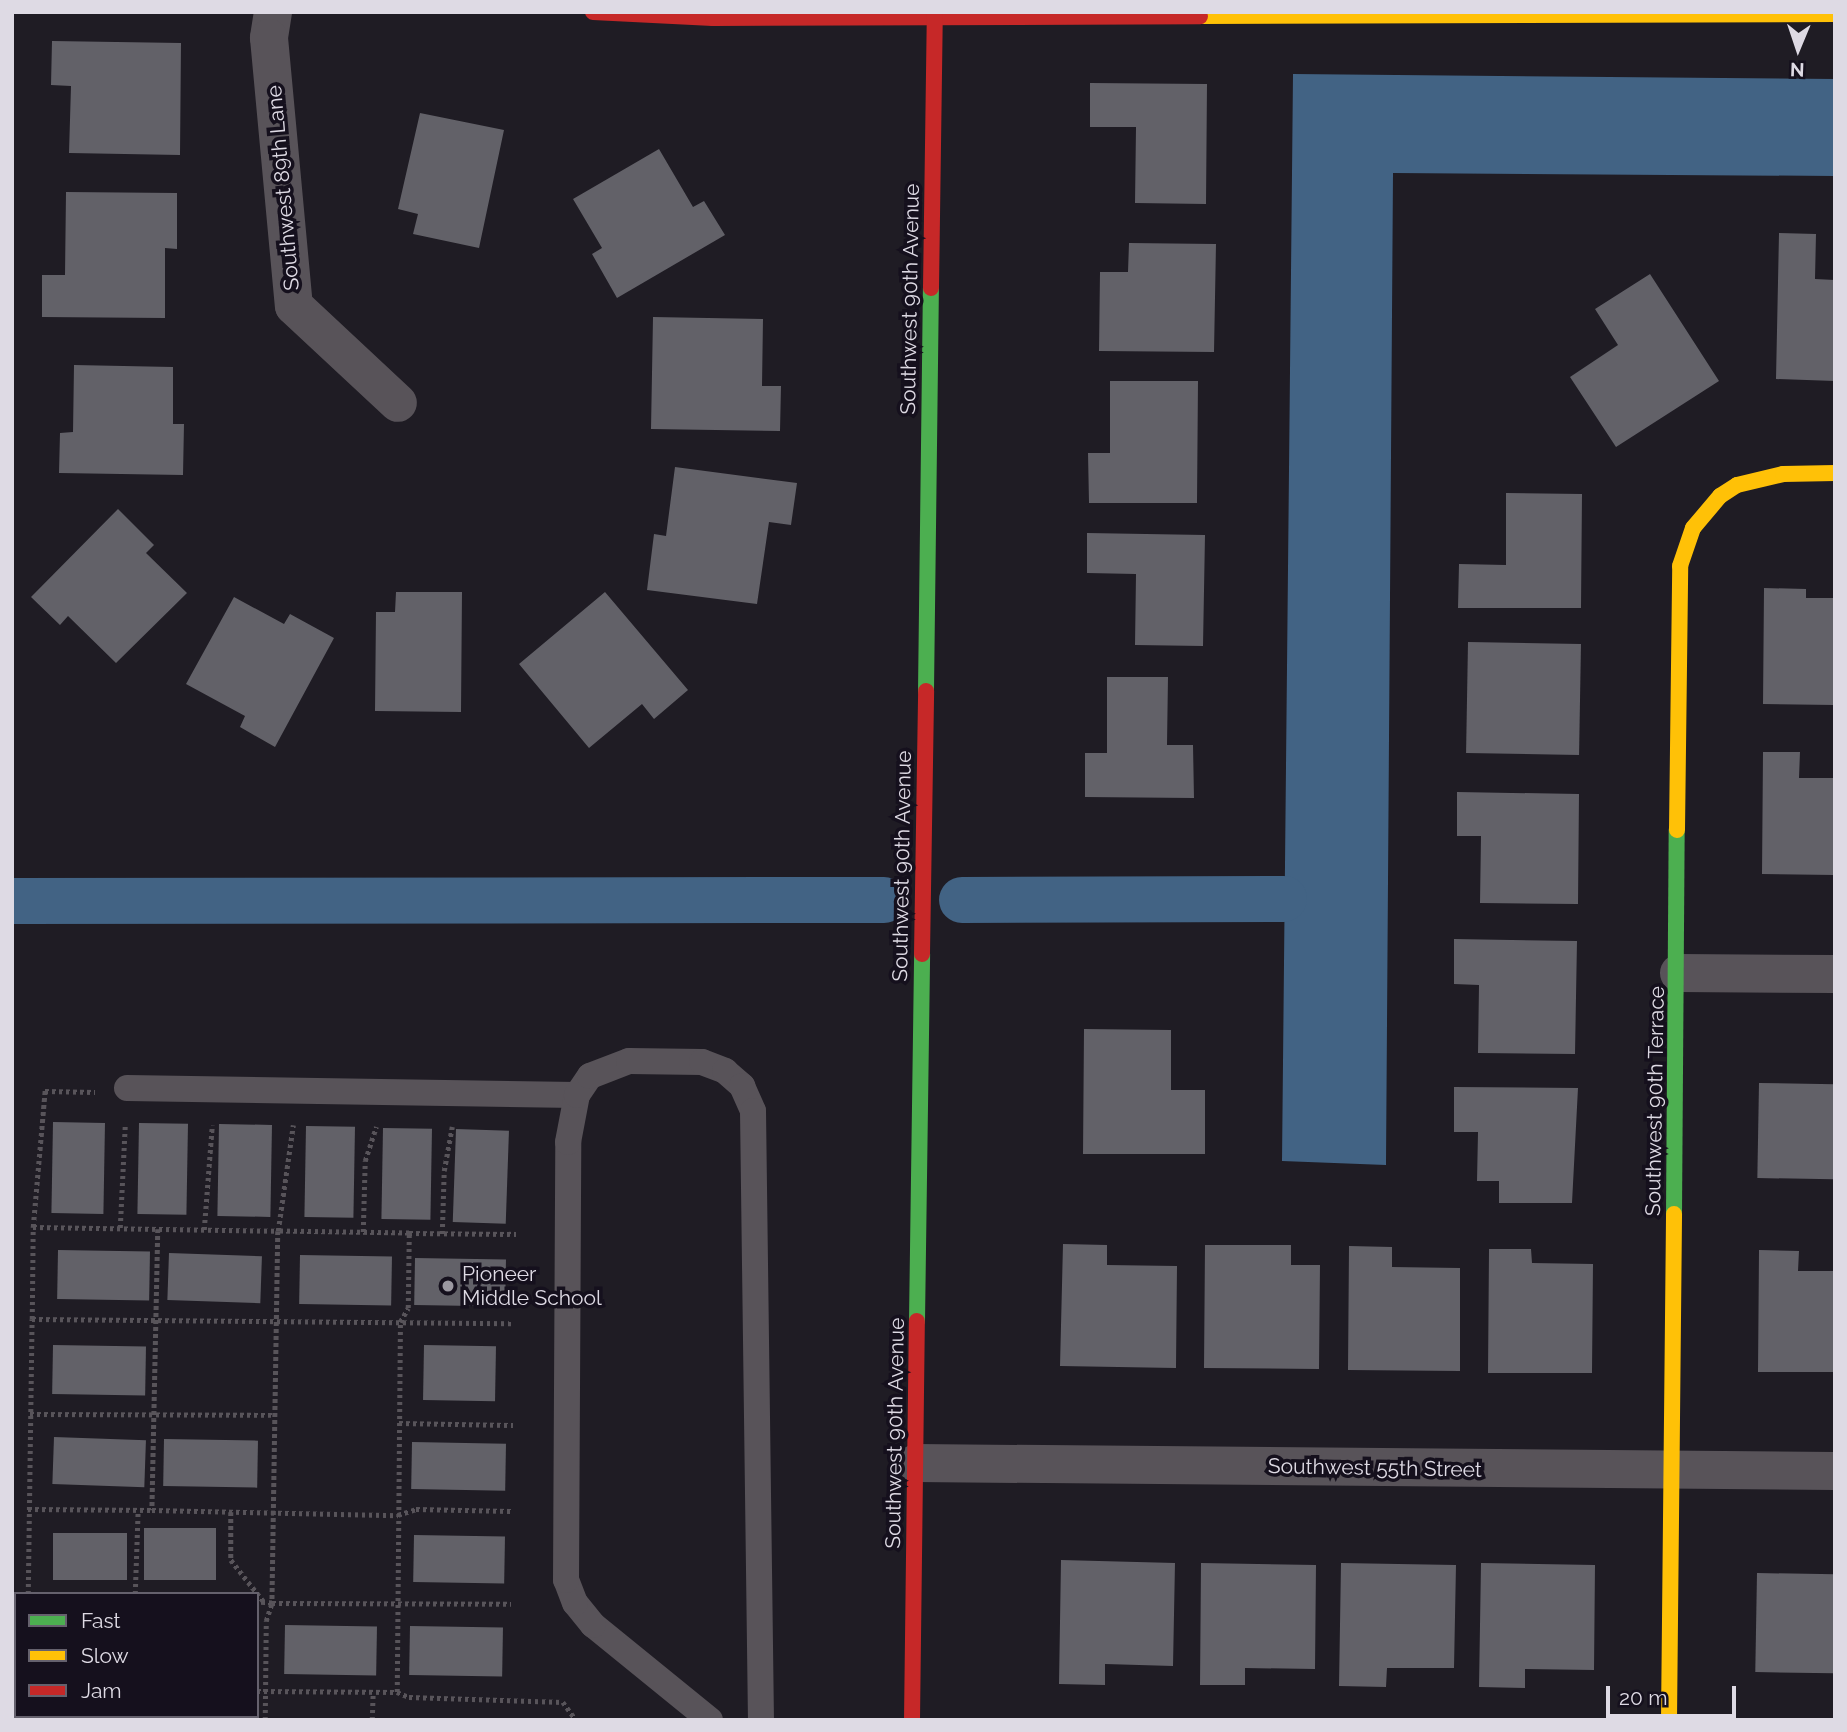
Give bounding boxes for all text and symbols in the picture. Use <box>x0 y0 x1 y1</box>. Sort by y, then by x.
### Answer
north arrow <box>1763 14 1833 84</box>
text: N <box>1790 59 1805 81</box>
street label: Southwest 89th Lane <box>261 84 305 292</box>
street label: Southwest 90th Avenue <box>895 183 925 415</box>
street label: Southwest 90th Avenue <box>887 750 917 982</box>
street label: Southwest 90th Terrace <box>1640 985 1670 1217</box>
place label: Pioneer Middle School <box>462 1261 602 1311</box>
marker: Pioneer Middle School <box>440 1278 456 1294</box>
street label: Southwest 90th Avenue <box>880 1317 910 1549</box>
street label: Southwest 55th Street <box>1268 1454 1482 1482</box>
legend <box>14 1592 259 1718</box>
text: Fast <box>81 1608 121 1633</box>
text: Slow <box>81 1643 129 1668</box>
scale bar <box>1609 1672 1738 1716</box>
text: Jam <box>81 1678 122 1703</box>
text: 20 m <box>1619 1685 1667 1710</box>

